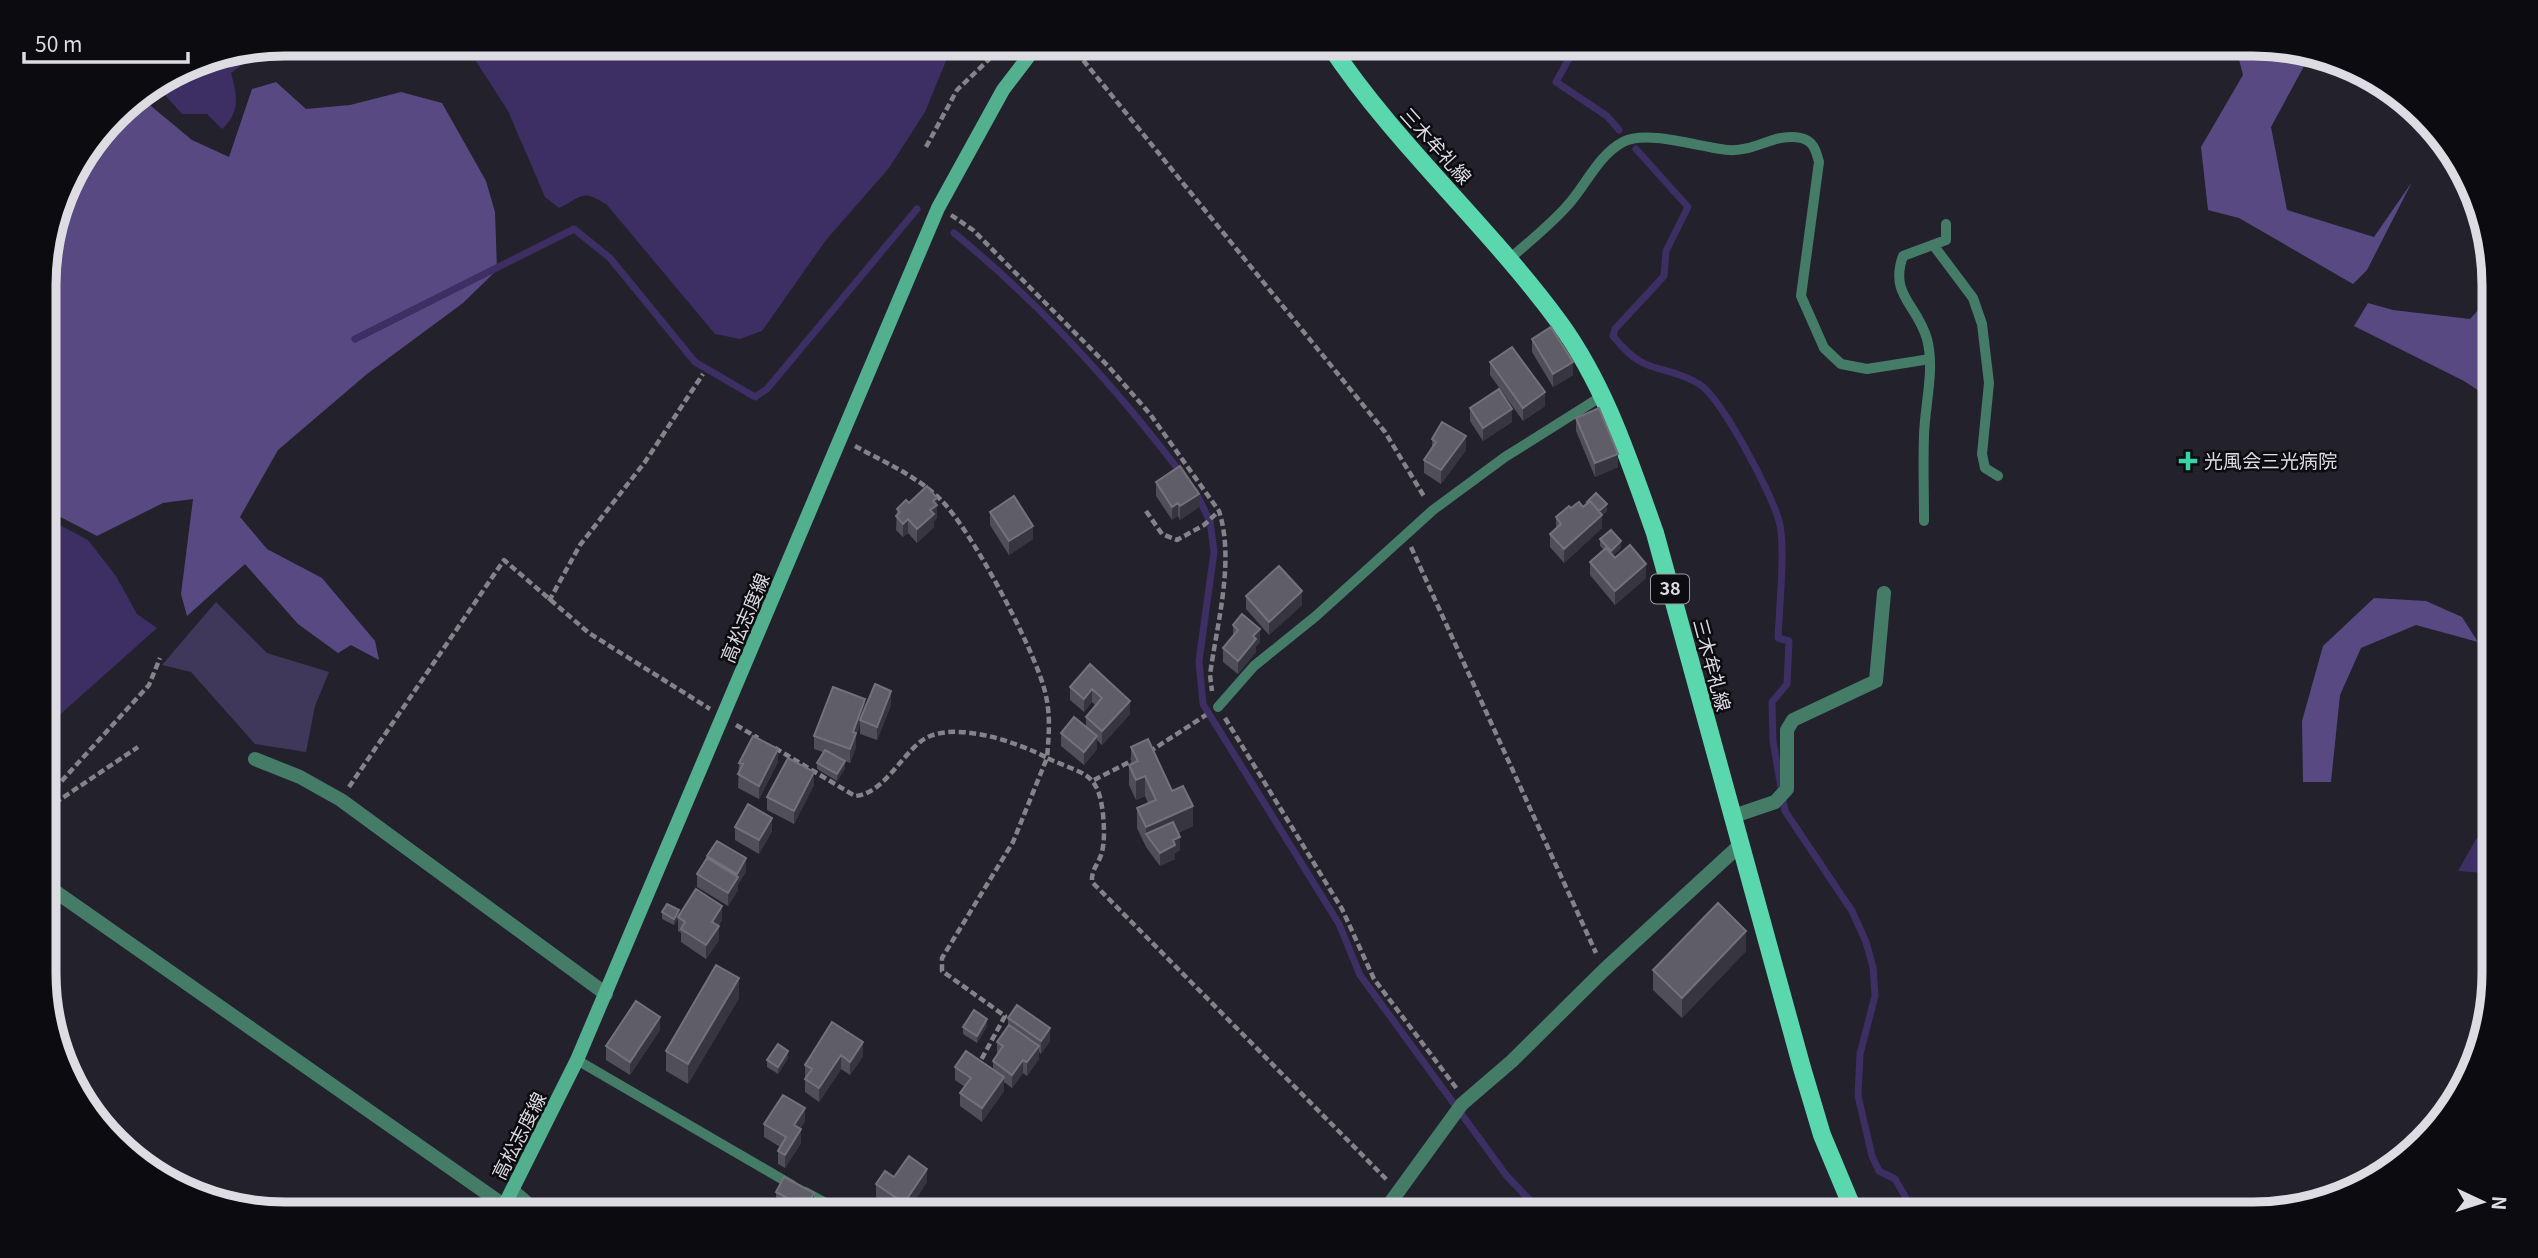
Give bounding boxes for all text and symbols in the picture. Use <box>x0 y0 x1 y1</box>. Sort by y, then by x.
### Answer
scale bar <box>24 21 189 65</box>
text: 50 m <box>35 28 82 58</box>
street label: 三木牟礼線 <box>1395 101 1479 189</box>
place label: 光風会三光病院 <box>2204 446 2337 473</box>
marker: 光風会三光病院 <box>2178 451 2198 471</box>
street label: 高松志度線 <box>713 568 775 666</box>
road number: 38 <box>1651 574 1689 604</box>
street label: 三木牟礼線 <box>1688 615 1739 714</box>
street label: 高松志度線 <box>484 1087 551 1184</box>
north arrow <box>2447 1167 2517 1237</box>
text: N <box>2486 1195 2514 1211</box>

